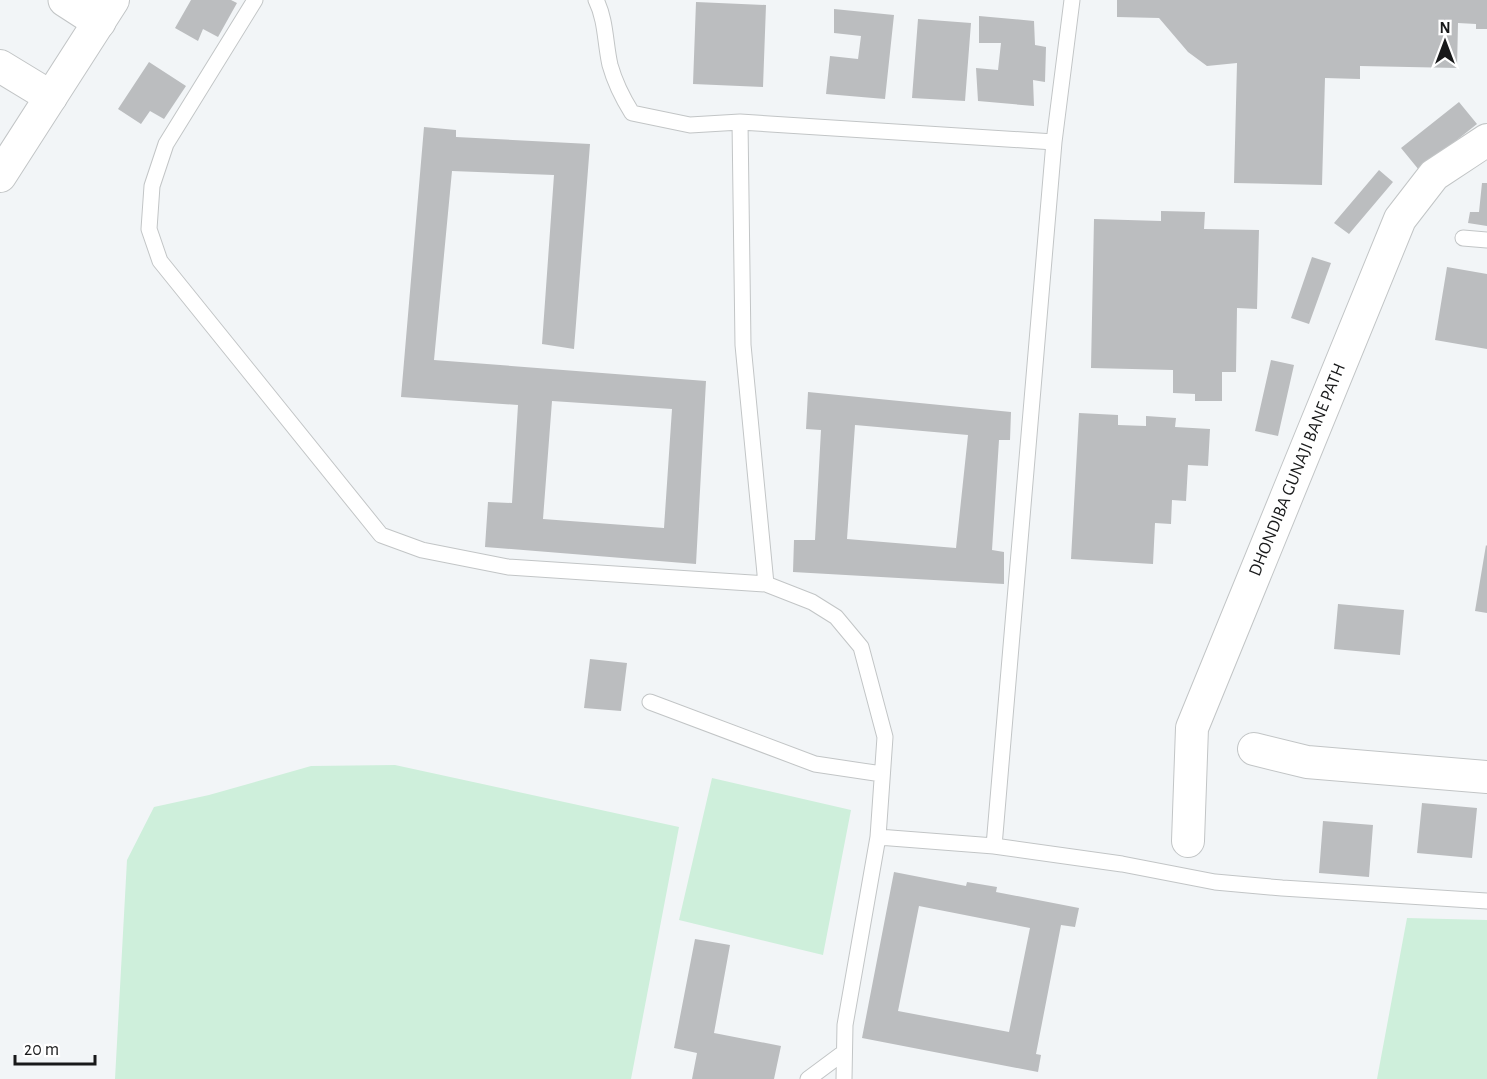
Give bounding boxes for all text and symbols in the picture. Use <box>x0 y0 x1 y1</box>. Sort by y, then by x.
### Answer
north arrow <box>1415 12 1475 72</box>
text: N <box>1439 20 1451 36</box>
street label: DHONDIBA GUNAJI BANE PATH <box>1246 361 1349 579</box>
scale bar <box>15 1028 94 1066</box>
text: 20 m <box>24 1041 59 1059</box>

